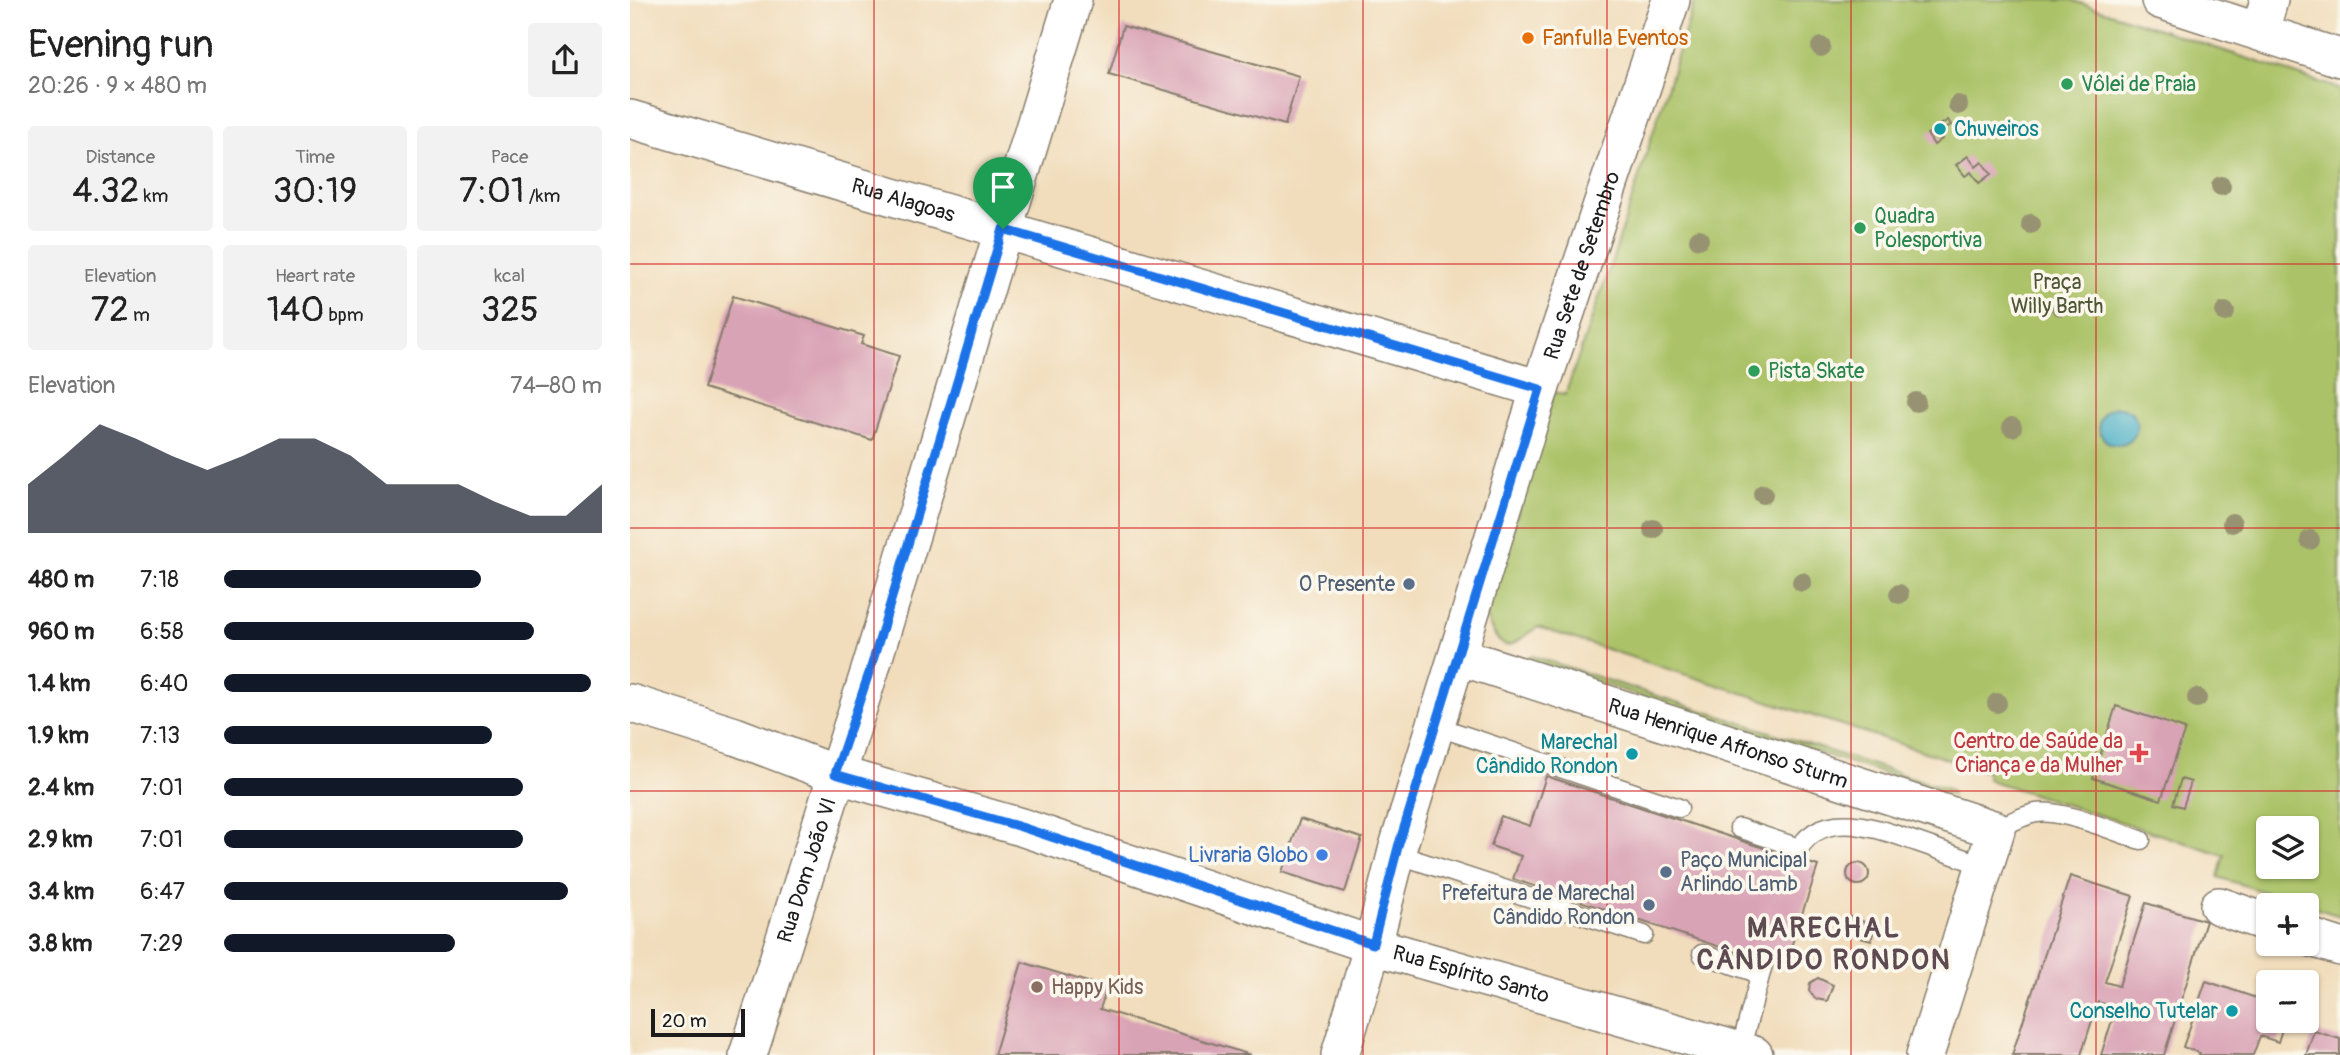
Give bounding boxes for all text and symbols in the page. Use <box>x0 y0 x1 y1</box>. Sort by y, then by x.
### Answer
text: Evening run <box>28 21 214 69</box>
button: share <box>528 23 602 97</box>
place label: Fanfulla Eventos <box>1542 25 1689 52</box>
marker: Fanfulla Eventos <box>1520 30 1536 46</box>
text: 20:26 · 9 × 480 m <box>28 71 207 100</box>
place label: Vôlei de Praia <box>2081 71 2196 98</box>
marker: Vôlei de Praia <box>2059 76 2075 92</box>
place label: Chuveiros <box>1954 116 2039 143</box>
marker: Chuveiros <box>1932 121 1948 137</box>
text: Distance <box>86 145 155 169</box>
text: Time <box>295 145 335 169</box>
text: Pace <box>491 145 528 169</box>
pin <box>973 157 1033 229</box>
icon: arrive <box>984 168 1022 206</box>
street label: Rua Sete de Setembro <box>1538 168 1626 363</box>
text: 4.32 <box>72 169 139 213</box>
text: 30:19 <box>273 169 357 213</box>
text: 7:01 <box>459 169 525 213</box>
street label: Rua Alagoas <box>848 172 959 229</box>
text: km <box>139 184 168 208</box>
text: /km <box>525 184 560 208</box>
place label: Quadra Polesportiva <box>1874 203 1982 254</box>
marker: Quadra Polesportiva <box>1852 220 1868 236</box>
text: Elevation <box>84 264 157 288</box>
text: Heart rate <box>275 264 355 288</box>
text: kcal <box>494 264 525 288</box>
park label: Praça Willy Barth <box>2011 269 2103 320</box>
text: 72 <box>91 288 129 332</box>
text: 140 <box>266 288 324 332</box>
text: 325 <box>481 288 539 332</box>
text: m <box>129 303 150 327</box>
text: bpm <box>324 303 364 327</box>
place label: Pista Skate <box>1768 358 1865 385</box>
marker: Pista Skate <box>1746 363 1762 379</box>
text: Elevation <box>28 371 116 400</box>
text: 74–80 m <box>510 371 602 400</box>
text: 480 m <box>28 565 94 594</box>
text: 7:18 <box>140 565 179 594</box>
place label: O Presente <box>1299 571 1396 598</box>
marker: O Presente <box>1401 576 1417 592</box>
text: 960 m <box>28 617 94 646</box>
text: 6:58 <box>140 617 184 646</box>
text: 1.4 km <box>28 669 90 698</box>
text: 6:40 <box>140 669 189 698</box>
street label: Rua Henrique Affonso Sturm <box>1605 692 1851 795</box>
text: 1.9 km <box>28 721 89 750</box>
text: 7:13 <box>140 721 180 750</box>
place label: Centro de Saúde da Criança e da Mulher <box>1953 728 2123 779</box>
place label: Marechal Cândido Rondon <box>1476 729 1618 780</box>
marker: Centro de Saúde da Criança e da Mulher <box>2129 743 2149 763</box>
marker: Marechal Cândido Rondon <box>1624 746 1640 762</box>
text: 2.4 km <box>28 773 94 802</box>
text: 7:01 <box>140 773 183 802</box>
street label: Rua Dom João VI <box>771 794 843 946</box>
map controls <box>2256 816 2319 1033</box>
button: layers <box>2256 816 2319 879</box>
text: 2.9 km <box>28 825 93 854</box>
text: 7:01 <box>140 825 183 854</box>
place label: Livraria Globo <box>1188 842 1308 869</box>
marker: Livraria Globo <box>1314 847 1330 863</box>
place label: Paço Municipal Arlindo Lamb <box>1680 847 1808 898</box>
marker: Paço Municipal Arlindo Lamb <box>1658 864 1674 880</box>
text: 3.4 km <box>28 877 94 906</box>
text: 6:47 <box>140 877 185 906</box>
place label: Prefeitura de Marechal Cândido Rondon <box>1441 880 1635 931</box>
button: + <box>2256 893 2319 956</box>
marker: Prefeitura de Marechal Cândido Rondon <box>1641 897 1657 913</box>
district label: MARECHAL CÂNDIDO RONDON <box>1696 911 1952 978</box>
text: 3.8 km <box>28 929 92 958</box>
text: 7:29 <box>140 929 183 958</box>
street label: Rua Espírito Santo <box>1390 939 1552 1010</box>
button: − <box>2256 970 2319 1033</box>
place label: Happy Kids <box>1051 974 1144 1001</box>
marker: Happy Kids <box>1029 979 1045 995</box>
place label: Conselho Tutelar <box>2069 998 2218 1025</box>
marker: Conselho Tutelar <box>2224 1003 2240 1019</box>
scale bar <box>651 1006 746 1038</box>
text: 20 m <box>662 1009 707 1033</box>

